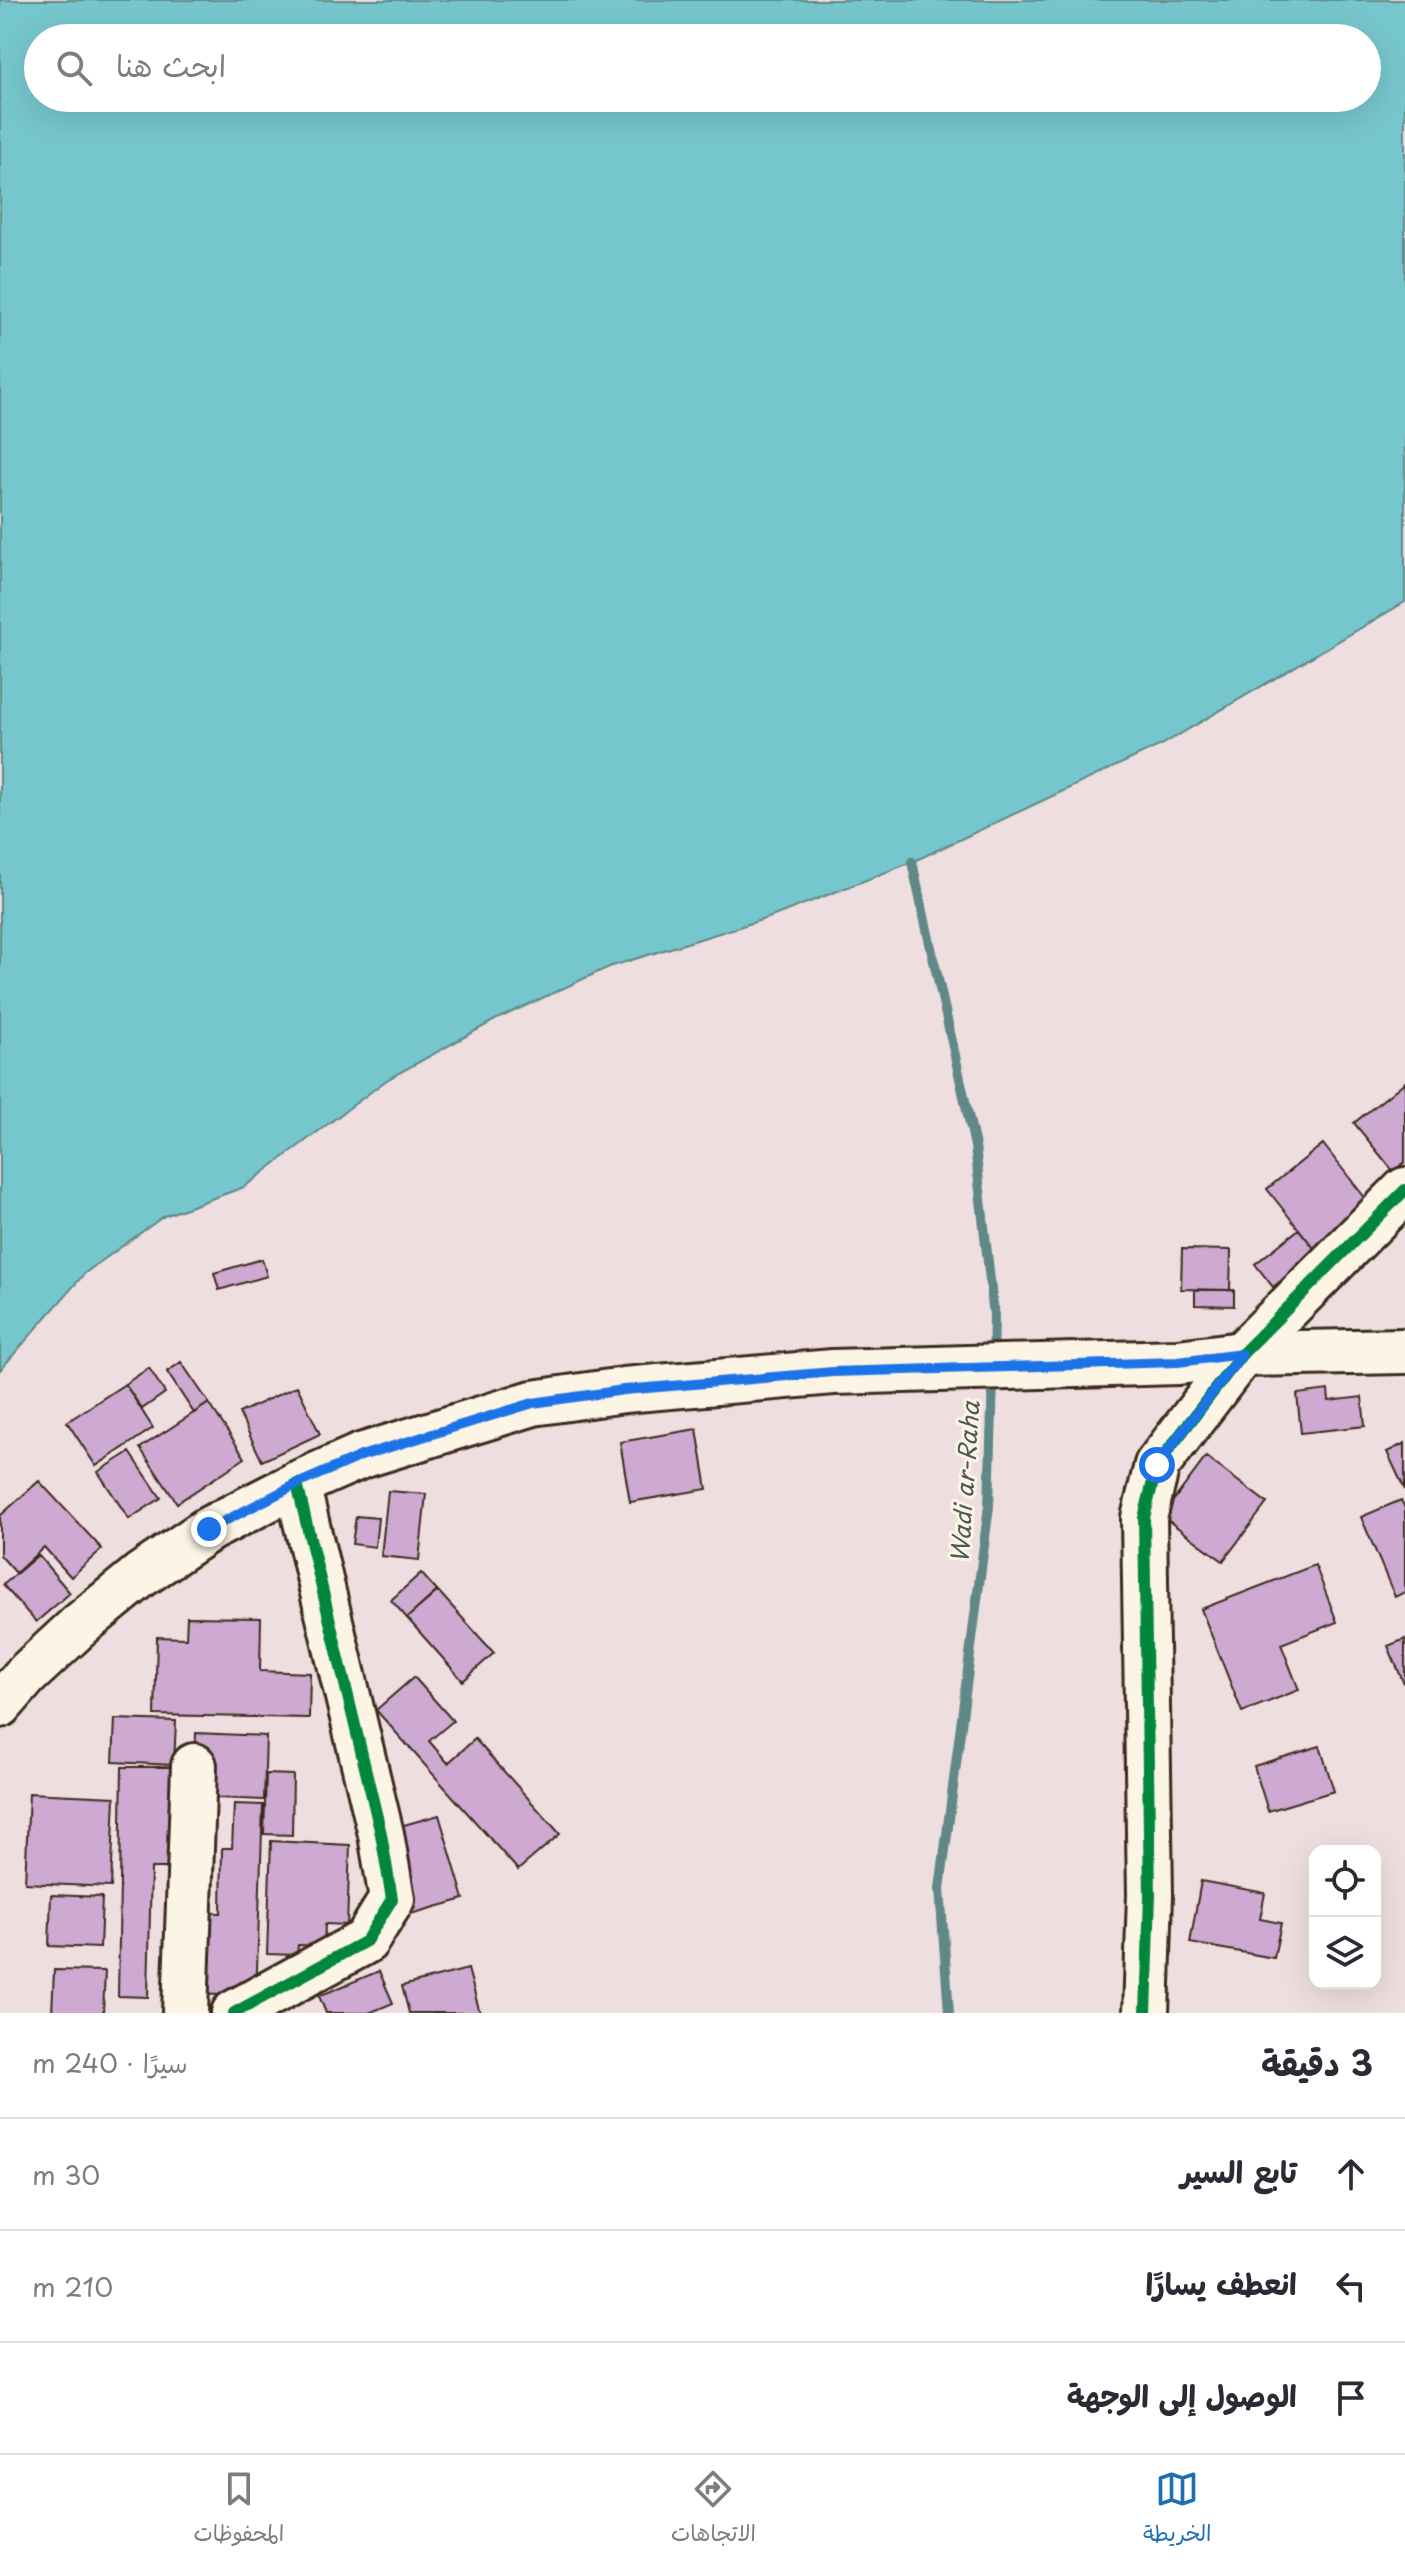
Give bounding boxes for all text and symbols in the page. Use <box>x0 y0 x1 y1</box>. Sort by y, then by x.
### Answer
search box <box>24 24 1381 112</box>
text: ابحث هنا <box>116 42 226 87</box>
icon: search <box>52 46 96 90</box>
water label: Wadi ar-Raha <box>940 1399 988 1564</box>
route start <box>1139 1447 1175 1483</box>
route end <box>191 1511 227 1547</box>
map controls <box>1309 1845 1381 1989</box>
button: locate <box>1309 1845 1381 1917</box>
button: layers <box>1309 1917 1381 1989</box>
text: 3 دقيقة <box>1261 2036 1373 2088</box>
text: سيرًا · 240 m <box>32 2043 188 2082</box>
text: تابع السير <box>1180 2148 1297 2193</box>
icon: ahead <box>1329 2152 1373 2196</box>
text: 30 m <box>32 2155 100 2194</box>
text: انعطف يسارًا <box>1146 2260 1297 2305</box>
icon: left <box>1329 2264 1373 2308</box>
text: 210 m <box>32 2267 113 2306</box>
text: الوصول إلى الوجهة <box>1067 2372 1297 2417</box>
icon: arrive <box>1329 2376 1373 2420</box>
tab: المحفوظات <box>193 2467 284 2553</box>
tab: الاتجاهات <box>671 2467 756 2553</box>
tab: الخريطة <box>1143 2467 1212 2553</box>

